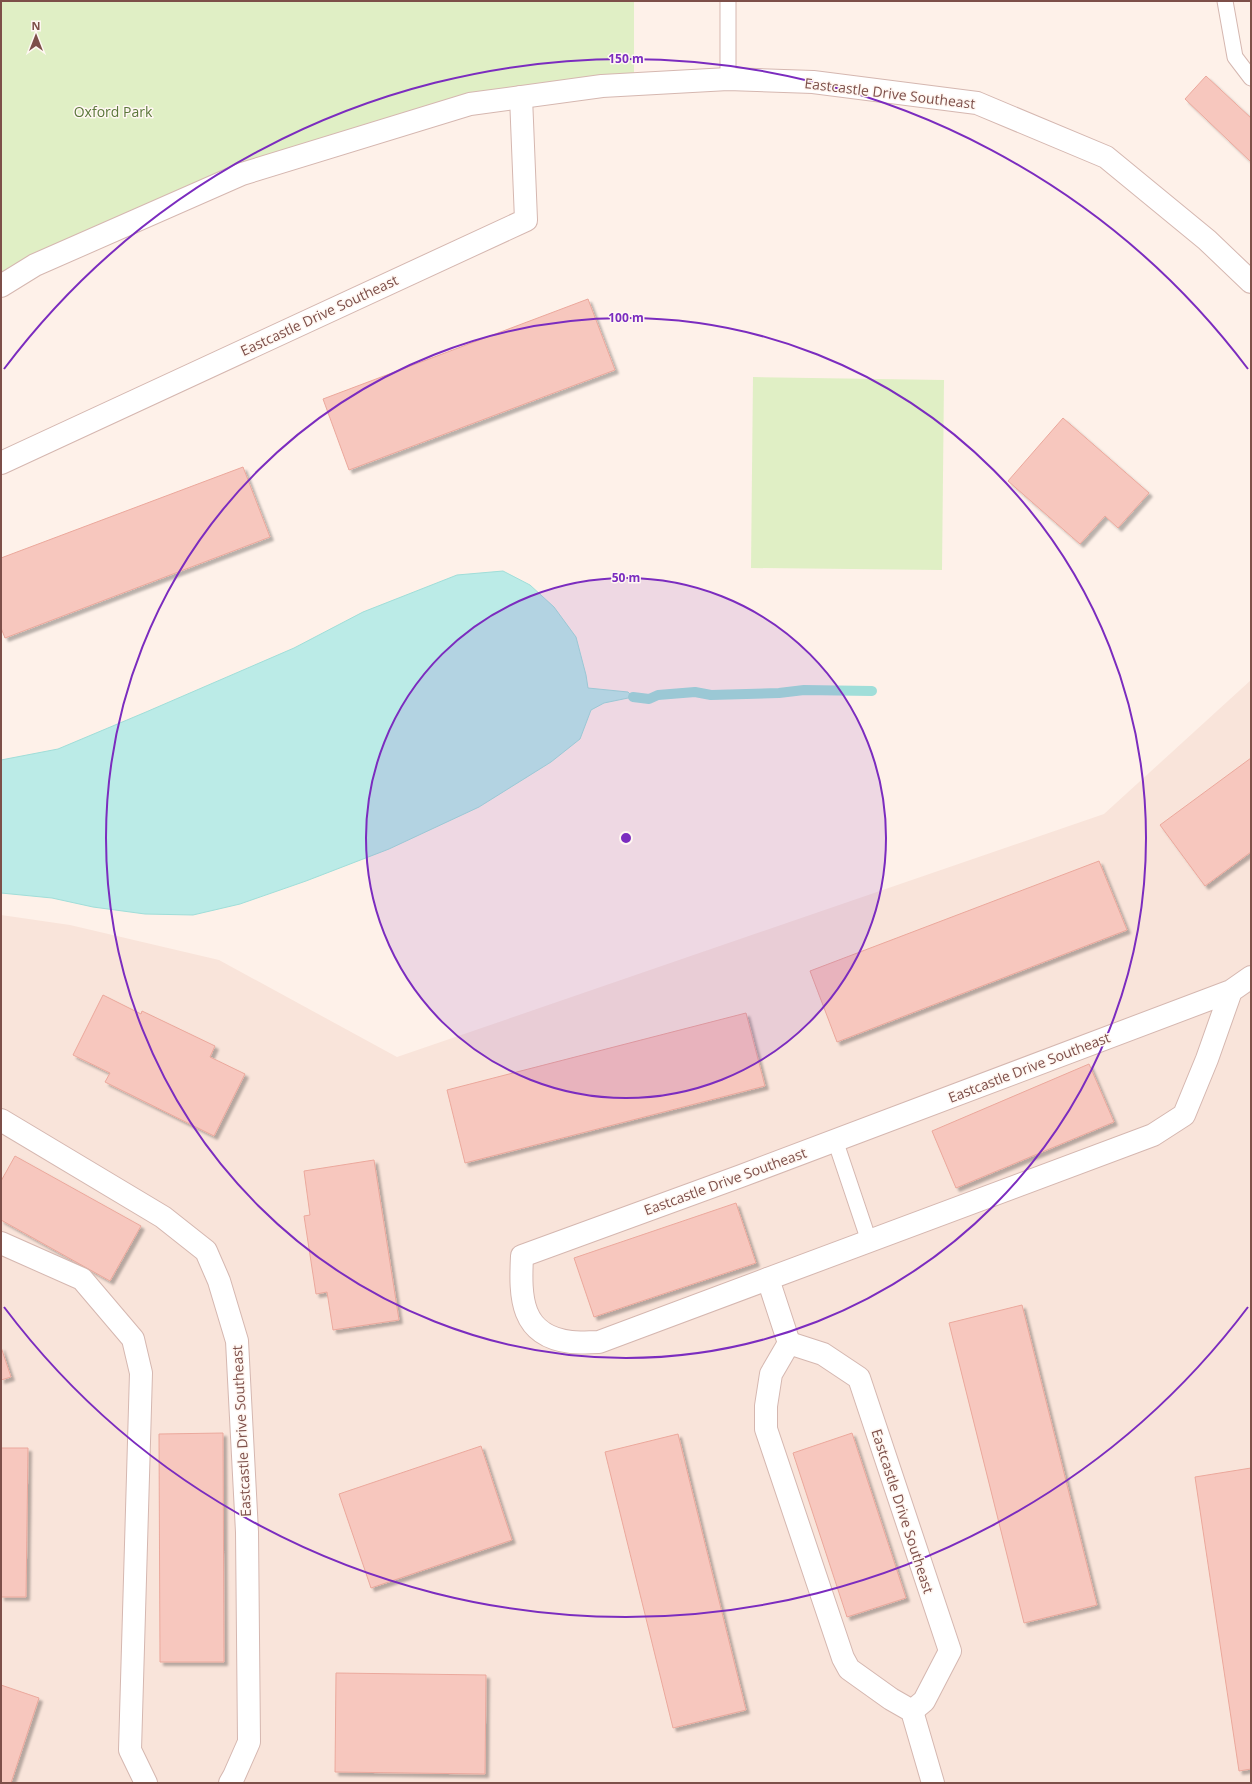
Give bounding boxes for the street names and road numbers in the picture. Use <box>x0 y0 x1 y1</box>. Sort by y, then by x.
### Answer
street label: Eastcastle Drive Southeast <box>804 73 976 113</box>
street label: Eastcastle Drive Southeast <box>237 270 401 360</box>
street label: Eastcastle Drive Southeast <box>945 1027 1113 1107</box>
street label: Eastcastle Drive Southeast <box>641 1143 809 1219</box>
street label: Eastcastle Drive Southeast <box>227 1345 255 1517</box>
street label: Eastcastle Drive Southeast <box>867 1426 939 1596</box>

